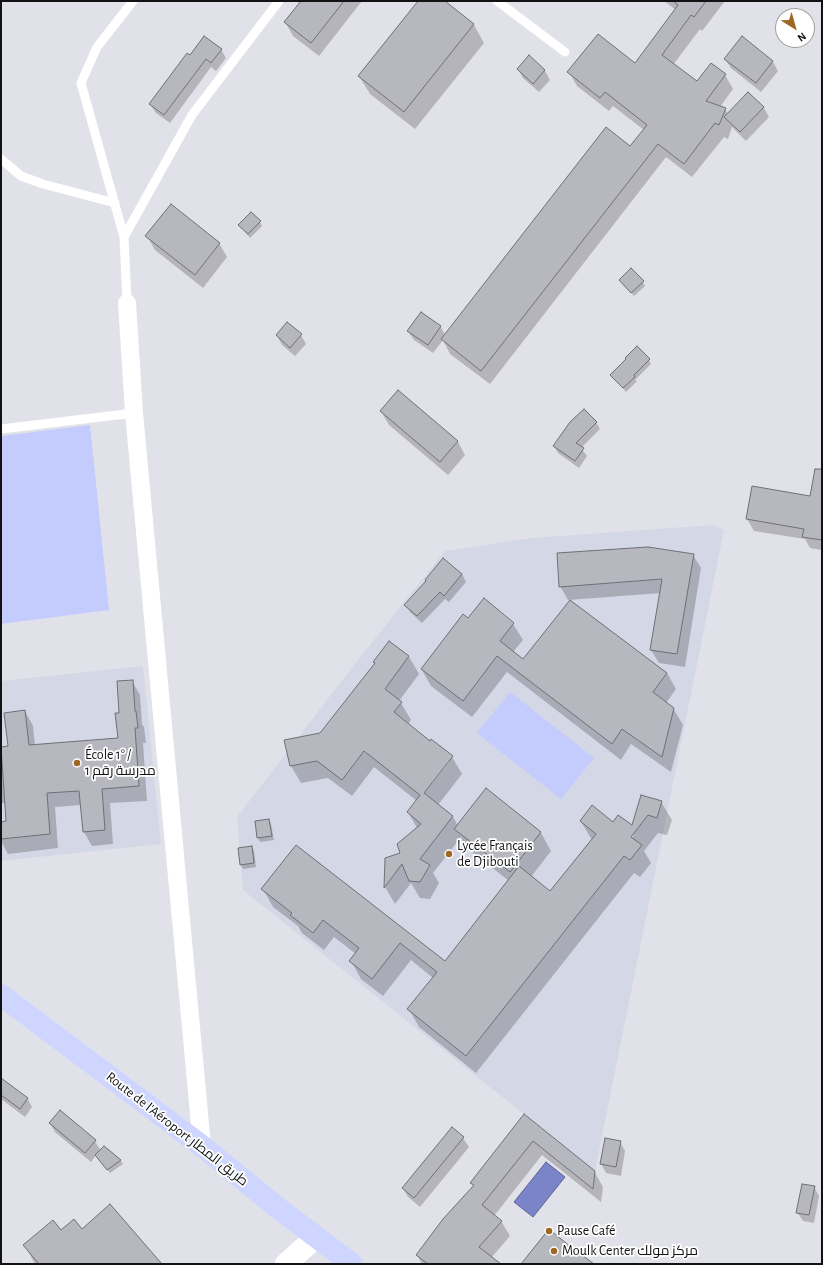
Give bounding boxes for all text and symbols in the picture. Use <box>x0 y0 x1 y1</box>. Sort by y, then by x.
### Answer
north arrow <box>775 8 815 48</box>
text: N <box>796 30 808 44</box>
place label: École 1° / مدرسة رقم 1 <box>85 747 156 780</box>
marker: École 1° / مدرسة رقم 1 <box>72 758 82 768</box>
place label: Lycée Français de Djibouti <box>457 838 533 870</box>
marker: Lycée Français de Djibouti <box>444 849 454 859</box>
street label: Route de l'Aéroport طريق المطار <box>103 1068 251 1190</box>
place label: Pause Café <box>557 1223 616 1239</box>
marker: Pause Café <box>544 1226 554 1236</box>
place label: Moulk Center مركز مولك <box>562 1243 698 1259</box>
marker: Moulk Center مركز مولك <box>549 1246 559 1256</box>

